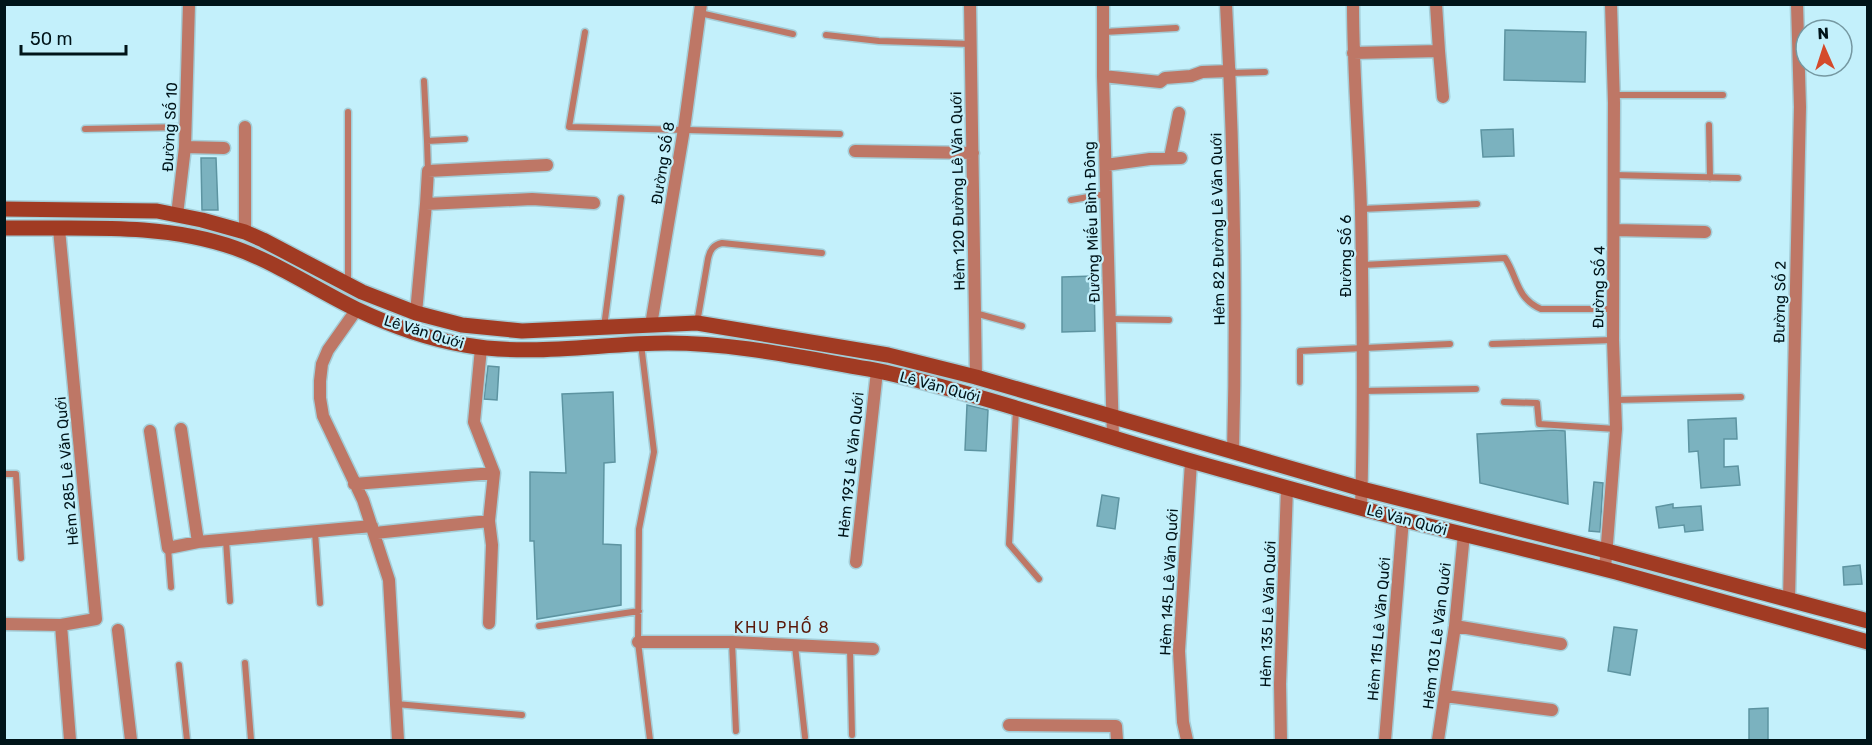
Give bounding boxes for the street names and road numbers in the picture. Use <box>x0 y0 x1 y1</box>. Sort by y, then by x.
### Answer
street label: Đường Số 10 <box>158 82 181 172</box>
street label: Hẻm 120 Đường Lê Văn Quới <box>947 91 969 291</box>
street label: Đường Số 8 <box>647 120 678 206</box>
street label: Hẻm 82 Đường Lê Văn Quới <box>1207 132 1229 326</box>
street label: Đường Miếu Bình Đông <box>1080 141 1104 303</box>
street label: Đường Số 6 <box>1337 215 1355 297</box>
street label: Đường Số 4 <box>1589 245 1609 329</box>
street label: Đường Số 2 <box>1770 260 1790 343</box>
street label: Lê Văn Quới <box>382 311 466 353</box>
street label: Lê Văn Quới <box>898 368 982 406</box>
street label: Hẻm 193 Lê Văn Quới <box>834 391 868 539</box>
street label: Hẻm 285 Lê Văn Quới <box>52 396 82 546</box>
street label: Lê Văn Quới <box>1365 501 1449 539</box>
street label: Hẻm 145 Lê Văn Quới <box>1156 508 1182 656</box>
street label: Hẻm 135 Lê Văn Quới <box>1256 540 1280 688</box>
street label: Hẻm 115 Lê Văn Quới <box>1364 556 1394 702</box>
street label: Hẻm 103 Lê Văn Quới <box>1419 562 1455 710</box>

